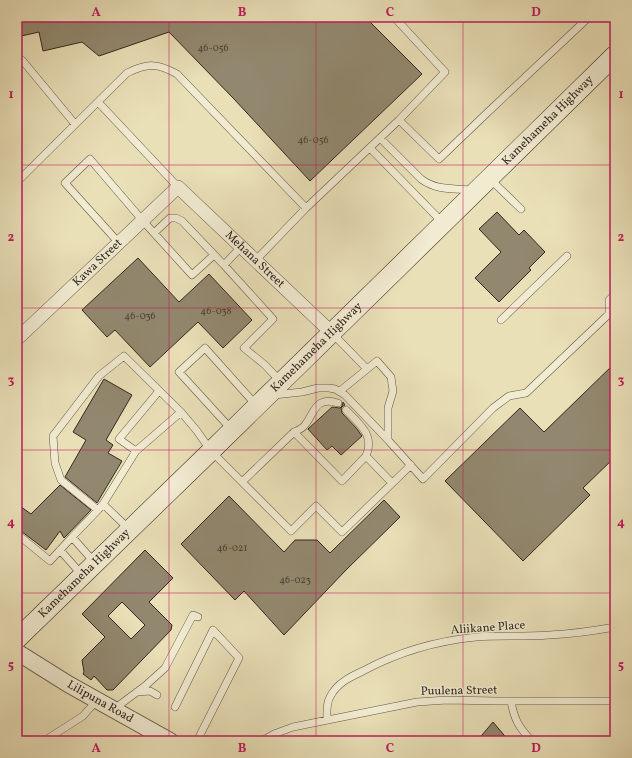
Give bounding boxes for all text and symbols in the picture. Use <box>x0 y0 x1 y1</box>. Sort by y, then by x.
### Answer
text: A <box>91 4 101 22</box>
text: B <box>238 4 247 22</box>
text: C <box>386 4 394 22</box>
text: D <box>531 4 541 22</box>
house number: 46-056 <box>197 41 229 55</box>
street label: Kamehameha Highway <box>499 72 598 169</box>
text: 1 <box>8 86 14 104</box>
text: 1 <box>618 86 624 104</box>
house number: 46-056 <box>297 133 329 147</box>
street label: Mehana Street <box>221 227 288 292</box>
text: 2 <box>8 229 15 247</box>
text: 2 <box>618 229 625 247</box>
street label: Kawa Street <box>69 235 126 290</box>
street label: Kamehameha Highway <box>267 299 366 396</box>
house number: 46-038 <box>200 304 232 318</box>
house number: 46-036 <box>124 309 156 323</box>
text: 3 <box>8 372 15 390</box>
text: 3 <box>618 372 625 390</box>
text: 4 <box>7 514 15 532</box>
text: 4 <box>617 514 625 532</box>
street label: Kamehameha Highway <box>35 525 134 622</box>
house number: 46-021 <box>217 541 247 555</box>
house number: 46-023 <box>279 573 311 587</box>
street label: Aliikane Place <box>450 617 526 639</box>
text: 5 <box>8 657 14 675</box>
text: 5 <box>618 657 624 675</box>
street label: Lilipuna Road <box>64 677 136 727</box>
street label: Puulena Street <box>420 682 498 700</box>
text: A <box>91 740 101 758</box>
text: B <box>238 740 247 758</box>
text: C <box>386 740 394 758</box>
text: D <box>531 740 541 758</box>

